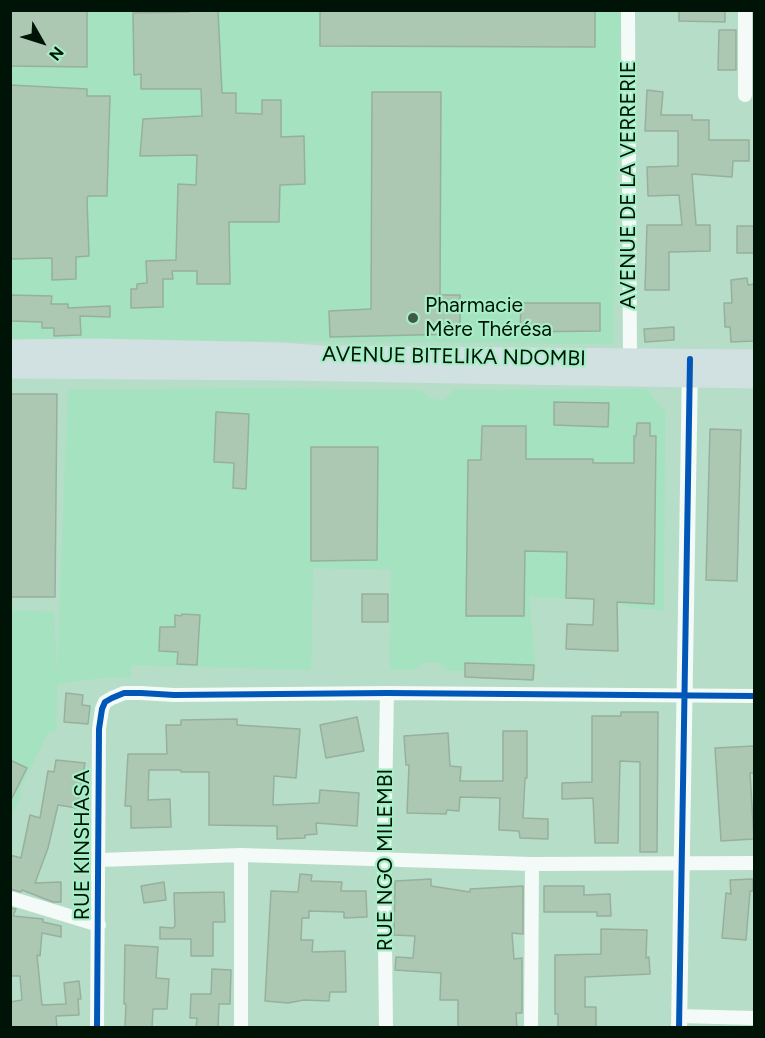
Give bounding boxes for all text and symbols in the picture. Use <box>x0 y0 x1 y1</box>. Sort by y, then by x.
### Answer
north arrow <box>12 12 72 72</box>
text: N <box>45 43 68 64</box>
street label: AVENUE DE LA VERRERIE <box>616 61 642 309</box>
place label: Pharmacie Mère Thérésa <box>425 293 552 343</box>
marker: Pharmacie Mère Thérésa <box>406 311 420 325</box>
street label: AVENUE BITELIKA NDOMBI <box>322 342 586 372</box>
street label: RUE NGO MILEMBI <box>373 769 399 951</box>
street label: RUE KINSHASA <box>70 770 96 920</box>

